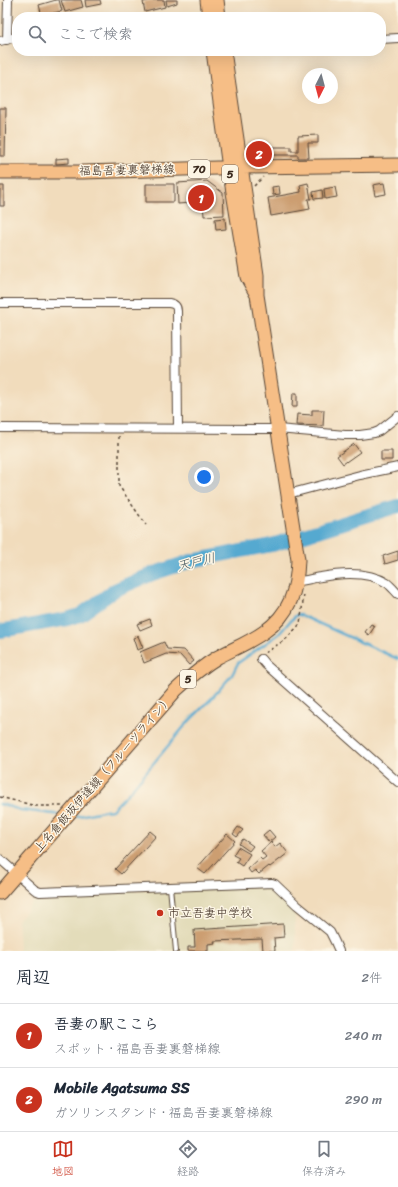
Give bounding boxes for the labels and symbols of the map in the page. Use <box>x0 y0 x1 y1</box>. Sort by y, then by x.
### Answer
north arrow <box>302 68 338 104</box>
pin: 2 <box>246 139 272 169</box>
street label: 福島吾妻裏磐梯線 <box>79 158 175 182</box>
road number: 70 <box>188 160 210 178</box>
road number: 5 <box>222 165 238 183</box>
pin: 1 <box>188 183 214 213</box>
your location <box>194 467 214 487</box>
water label: 天戸川 <box>174 546 218 578</box>
road number: 5 <box>180 670 196 688</box>
street label: 上名倉飯坂伊達線（フルーツライン） <box>28 690 178 858</box>
place label: 市立吾妻中学校 <box>168 902 252 924</box>
marker: 市立吾妻中学校 <box>155 908 165 918</box>

